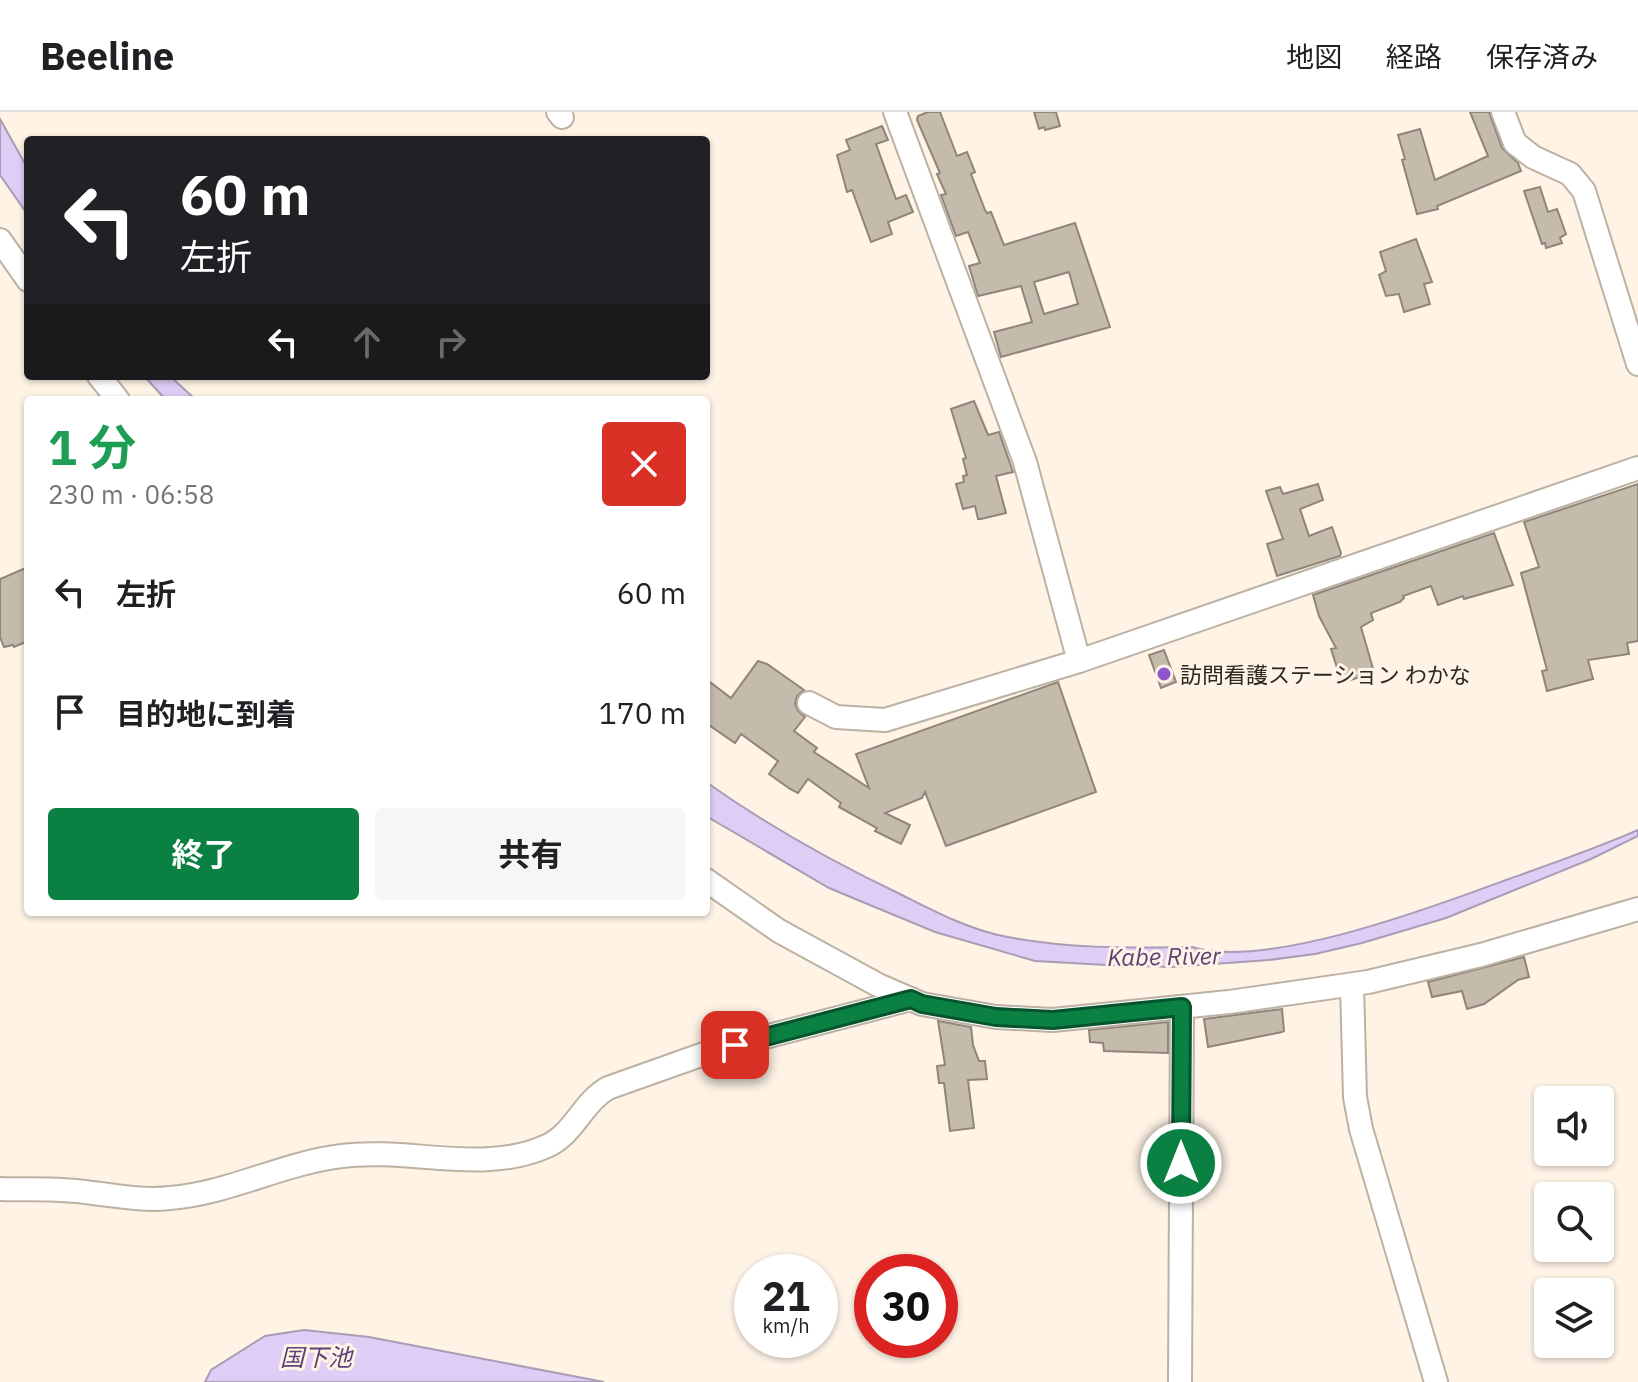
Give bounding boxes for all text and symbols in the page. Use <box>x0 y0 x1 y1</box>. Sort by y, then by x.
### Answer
text: Beeline <box>40 31 174 80</box>
text: 地図 <box>1286 38 1342 75</box>
text: 経路 <box>1386 38 1442 75</box>
text: 保存済み <box>1486 38 1598 75</box>
text: 60 m <box>180 158 310 230</box>
icon: left <box>48 168 152 272</box>
text: 左折 <box>180 233 252 280</box>
icon: left <box>261 320 305 364</box>
icon: ahead <box>345 320 389 364</box>
icon: right <box>429 320 473 364</box>
text: 1 分 <box>48 416 136 478</box>
button: close <box>602 422 686 506</box>
text: 230 m · 06:58 <box>48 477 214 511</box>
icon: left <box>48 570 92 614</box>
text: 60 m <box>617 573 686 612</box>
text: 左折 <box>116 574 176 613</box>
place label: 訪問看護ステーション わかな <box>1180 660 1471 689</box>
marker: 訪問看護ステーション わかな <box>1155 665 1173 683</box>
icon: arrive <box>48 690 92 734</box>
text: 170 m <box>599 693 686 732</box>
text: 目的地に到着 <box>116 694 296 733</box>
button: 終了 <box>48 808 359 900</box>
button: 共有 <box>375 808 686 900</box>
water label: Kabe River <box>1107 939 1222 973</box>
pin <box>701 1011 769 1079</box>
icon: arrive <box>713 1023 757 1067</box>
map controls <box>1534 1086 1614 1358</box>
button: sound <box>1534 1086 1614 1166</box>
position arrow <box>1139 1121 1223 1205</box>
button: search <box>1534 1182 1614 1262</box>
speed limit sign: 30 <box>854 1254 958 1358</box>
text: 21 <box>762 1270 810 1322</box>
button: layers <box>1534 1278 1614 1358</box>
text: km/h <box>762 1312 810 1339</box>
water label: 国下池 <box>280 1341 354 1373</box>

